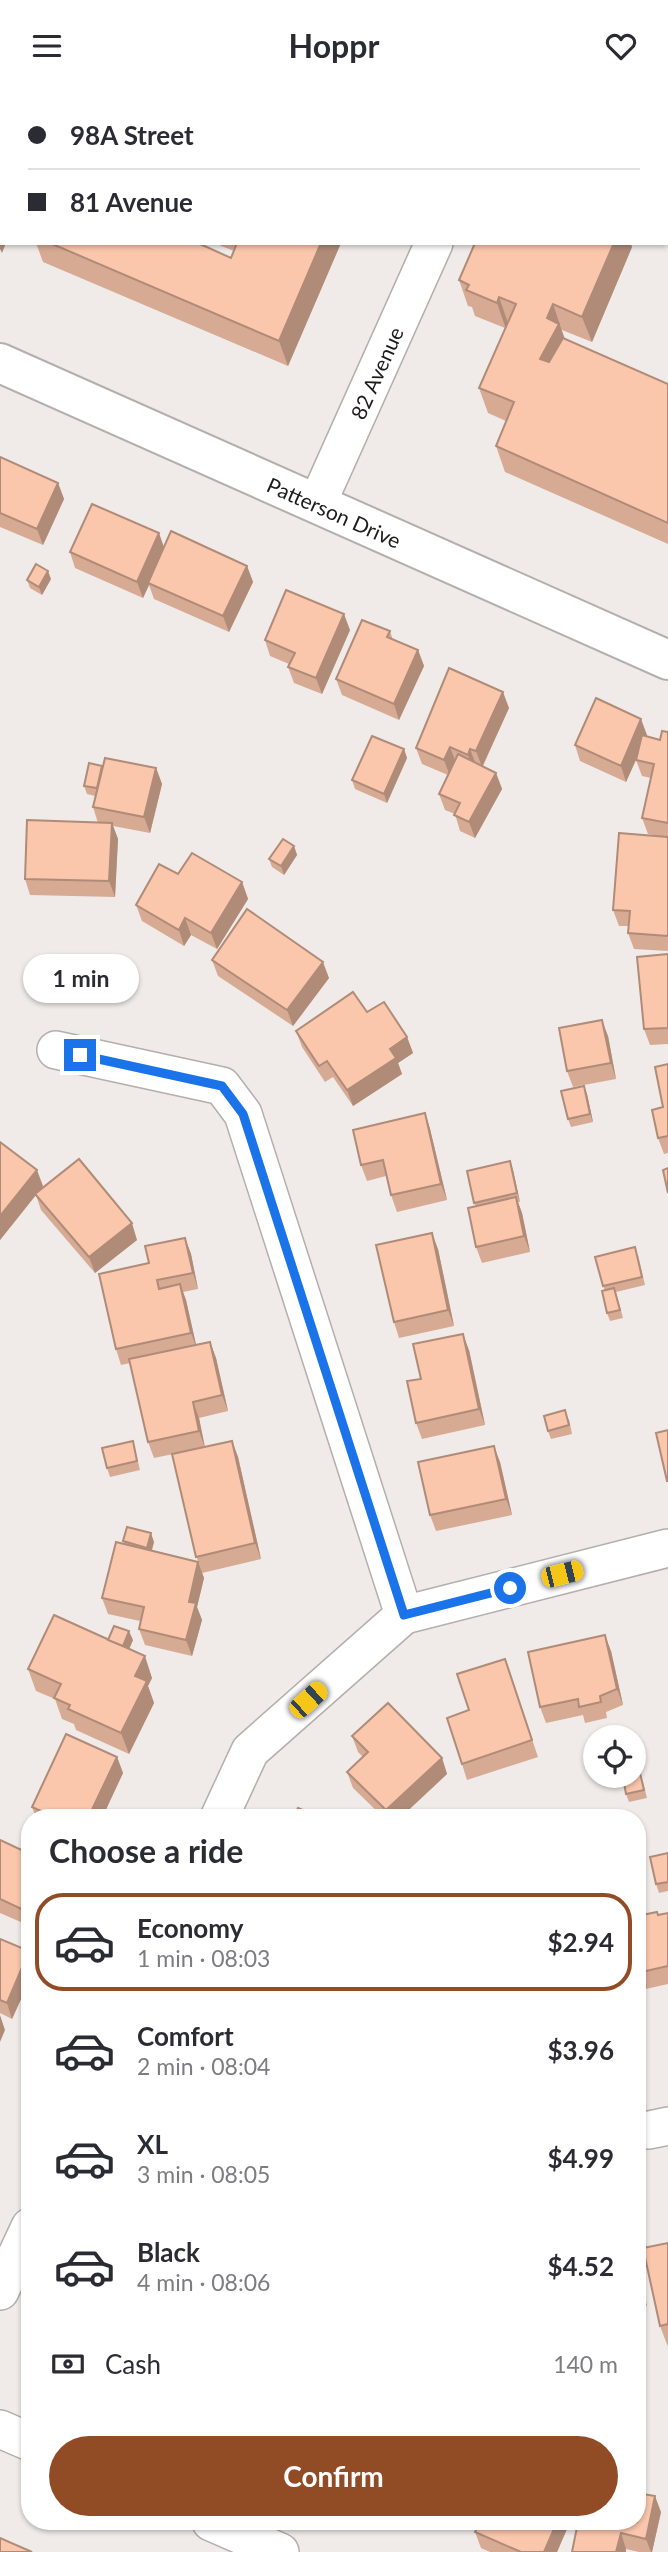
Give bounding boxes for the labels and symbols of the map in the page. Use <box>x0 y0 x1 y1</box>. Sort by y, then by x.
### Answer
street label: 82 Avenue <box>344 322 407 423</box>
street label: Patterson Drive <box>264 471 405 552</box>
callout: 1 min <box>22 953 138 1003</box>
route end <box>64 1039 96 1071</box>
car <box>540 1559 585 1589</box>
route start <box>494 1572 526 1604</box>
car <box>286 1678 331 1722</box>

